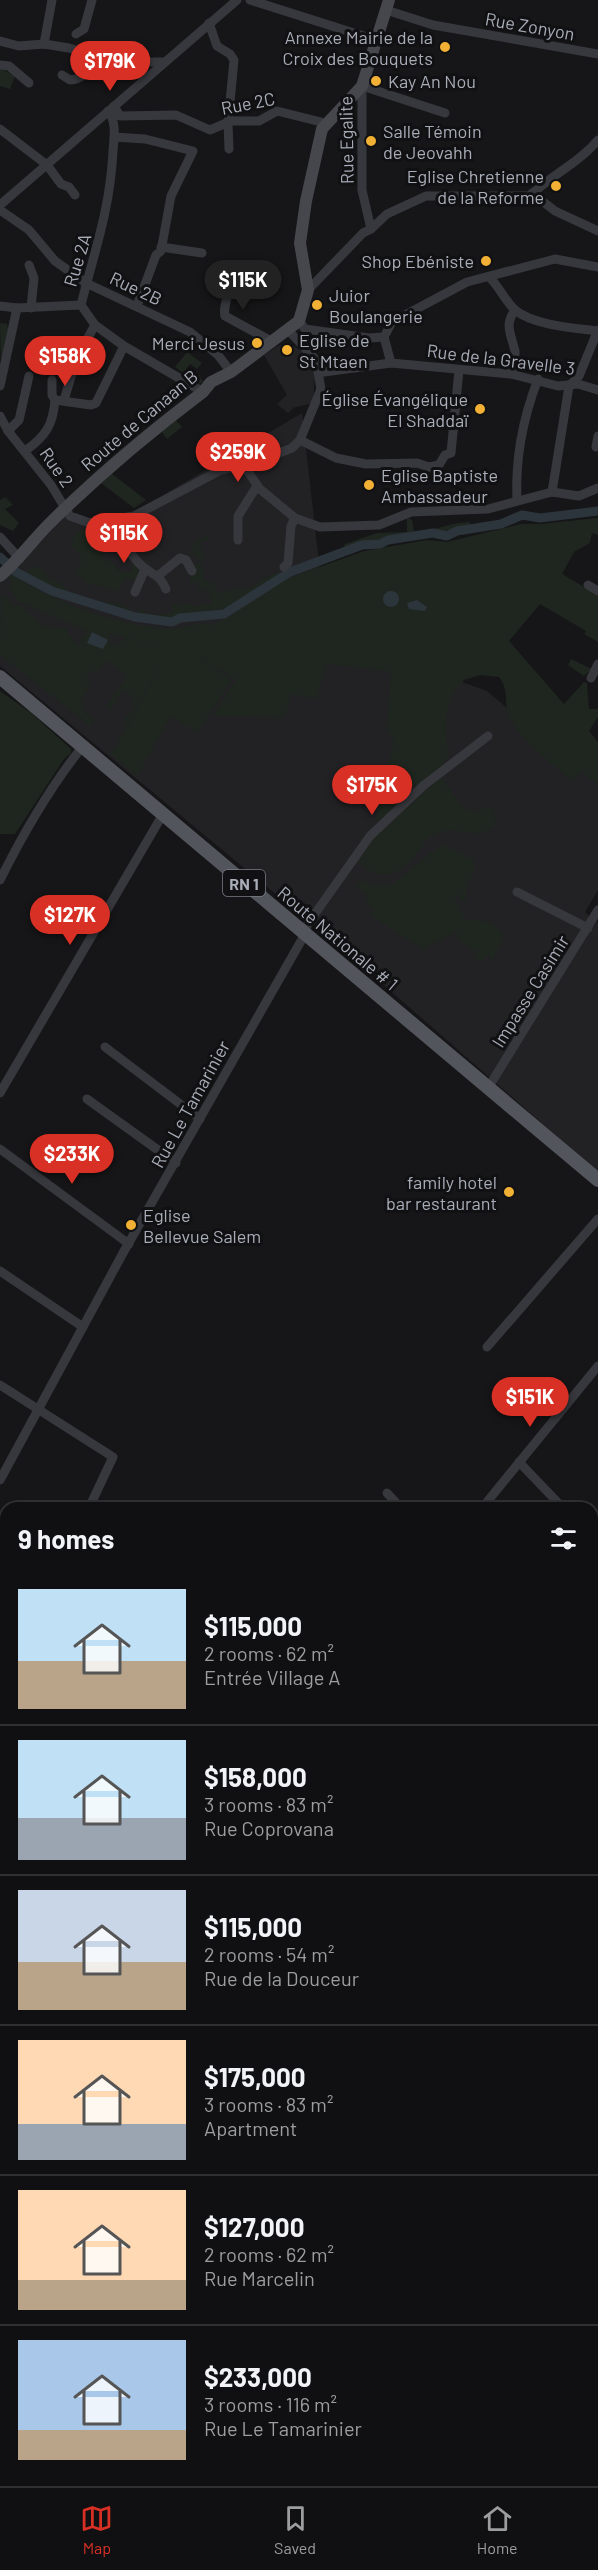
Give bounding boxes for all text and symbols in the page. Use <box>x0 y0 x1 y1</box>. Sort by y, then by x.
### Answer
street label: Rue Zonyon <box>483 7 577 45</box>
place label: Annexe Mairie de la Croix des Bouquets <box>283 26 433 69</box>
marker: Annexe Mairie de la Croix des Bouquets <box>438 40 452 54</box>
pin: $179K <box>68 41 152 92</box>
text: $179K <box>84 48 136 72</box>
place label: Kay An Nou <box>388 70 476 92</box>
marker: Kay An Nou <box>369 74 383 88</box>
street label: Rue 2C <box>219 87 277 119</box>
street label: Rue Egalite <box>334 96 358 184</box>
place label: Salle Témoin de Jeovahh <box>383 120 482 163</box>
marker: Salle Témoin de Jeovahh <box>364 134 378 148</box>
place label: Eglise Chretienne de la Reforme <box>407 165 544 208</box>
marker: Eglise Chretienne de la Reforme <box>549 179 563 193</box>
street label: Rue 2A <box>59 231 95 289</box>
place label: Shop Ebéniste <box>362 250 474 272</box>
marker: Shop Ebéniste <box>479 254 493 268</box>
pin: $115K <box>201 260 285 311</box>
street label: Rue 2B <box>107 266 165 310</box>
text: $115K <box>218 267 268 291</box>
place label: Juior Boulangerie <box>329 284 423 327</box>
marker: Juior Boulangerie <box>310 298 324 312</box>
place label: Eglise de St Mtaen <box>299 329 370 372</box>
place label: Merci Jesus <box>152 332 245 354</box>
pin: $158K <box>23 336 107 387</box>
marker: Merci Jesus <box>250 336 264 350</box>
street label: Rue de la Gravelle 3 <box>426 339 576 379</box>
text: $158K <box>39 343 91 367</box>
marker: Eglise de St Mtaen <box>280 343 294 357</box>
street label: Route de Canaan B <box>76 365 202 475</box>
place label: Église Évangélique El Shaddaï <box>322 388 469 431</box>
marker: Église Évangélique El Shaddaï <box>473 402 487 416</box>
pin: $259K <box>196 432 280 483</box>
text: $259K <box>210 439 266 463</box>
street label: Rue 2 <box>36 443 78 491</box>
place label: Eglise Baptiste Ambassadeur <box>381 464 498 507</box>
marker: Eglise Baptiste Ambassadeur <box>362 478 376 492</box>
pin: $115K <box>82 513 166 564</box>
text: $115K <box>99 520 149 544</box>
pin: $175K <box>330 765 414 816</box>
text: $175K <box>346 772 398 796</box>
road number: RN 1 <box>223 870 265 896</box>
street label: Route Nationale # 1 <box>273 881 403 995</box>
pin: $127K <box>28 895 112 946</box>
text: $127K <box>44 902 96 926</box>
street label: Impasse Casimir <box>487 930 574 1051</box>
street label: Rue Le Tamarinier <box>146 1036 234 1171</box>
pin: $233K <box>30 1134 114 1185</box>
text: $233K <box>44 1141 100 1165</box>
place label: family hotel bar restaurant <box>386 1171 497 1214</box>
marker: family hotel bar restaurant <box>502 1185 516 1199</box>
place label: Eglise Bellevue Salem <box>143 1204 261 1247</box>
marker: Eglise Bellevue Salem <box>124 1218 138 1232</box>
pin: $151K <box>488 1377 572 1428</box>
text: $151K <box>506 1384 554 1408</box>
icon: filters <box>547 1522 580 1555</box>
text: 9 homes <box>18 1523 114 1554</box>
text: $115,000 <box>204 1610 302 1641</box>
icon: home <box>66 1613 138 1685</box>
text: 2 rooms · 62 m² <box>204 1641 334 1665</box>
text: Entrée Village A <box>204 1665 340 1689</box>
text: $158,000 <box>204 1761 307 1792</box>
icon: home <box>66 1764 138 1836</box>
text: 3 rooms · 83 m² <box>204 1792 333 1816</box>
text: Rue Coprovana <box>204 1816 334 1840</box>
text: $115,000 <box>204 1911 302 1942</box>
icon: home <box>66 1914 138 1986</box>
text: 2 rooms · 54 m² <box>204 1942 334 1966</box>
text: Rue de la Douceur <box>204 1966 359 1990</box>
text: $175,000 <box>204 2061 306 2092</box>
icon: home <box>66 2064 138 2136</box>
text: 3 rooms · 83 m² <box>204 2092 333 2116</box>
text: Apartment <box>204 2116 297 2140</box>
text: $127,000 <box>204 2211 305 2242</box>
icon: home <box>66 2214 138 2286</box>
text: 2 rooms · 62 m² <box>204 2242 334 2266</box>
text: Rue Marcelin <box>204 2266 315 2290</box>
text: $233,000 <box>204 2361 312 2392</box>
icon: home <box>66 2364 138 2436</box>
text: 3 rooms · 116 m² <box>204 2392 337 2416</box>
text: Rue Le Tamarinier <box>204 2416 362 2440</box>
tab: Map <box>80 2502 113 2557</box>
tab: Saved <box>274 2502 316 2557</box>
tab: Home <box>477 2502 518 2557</box>

